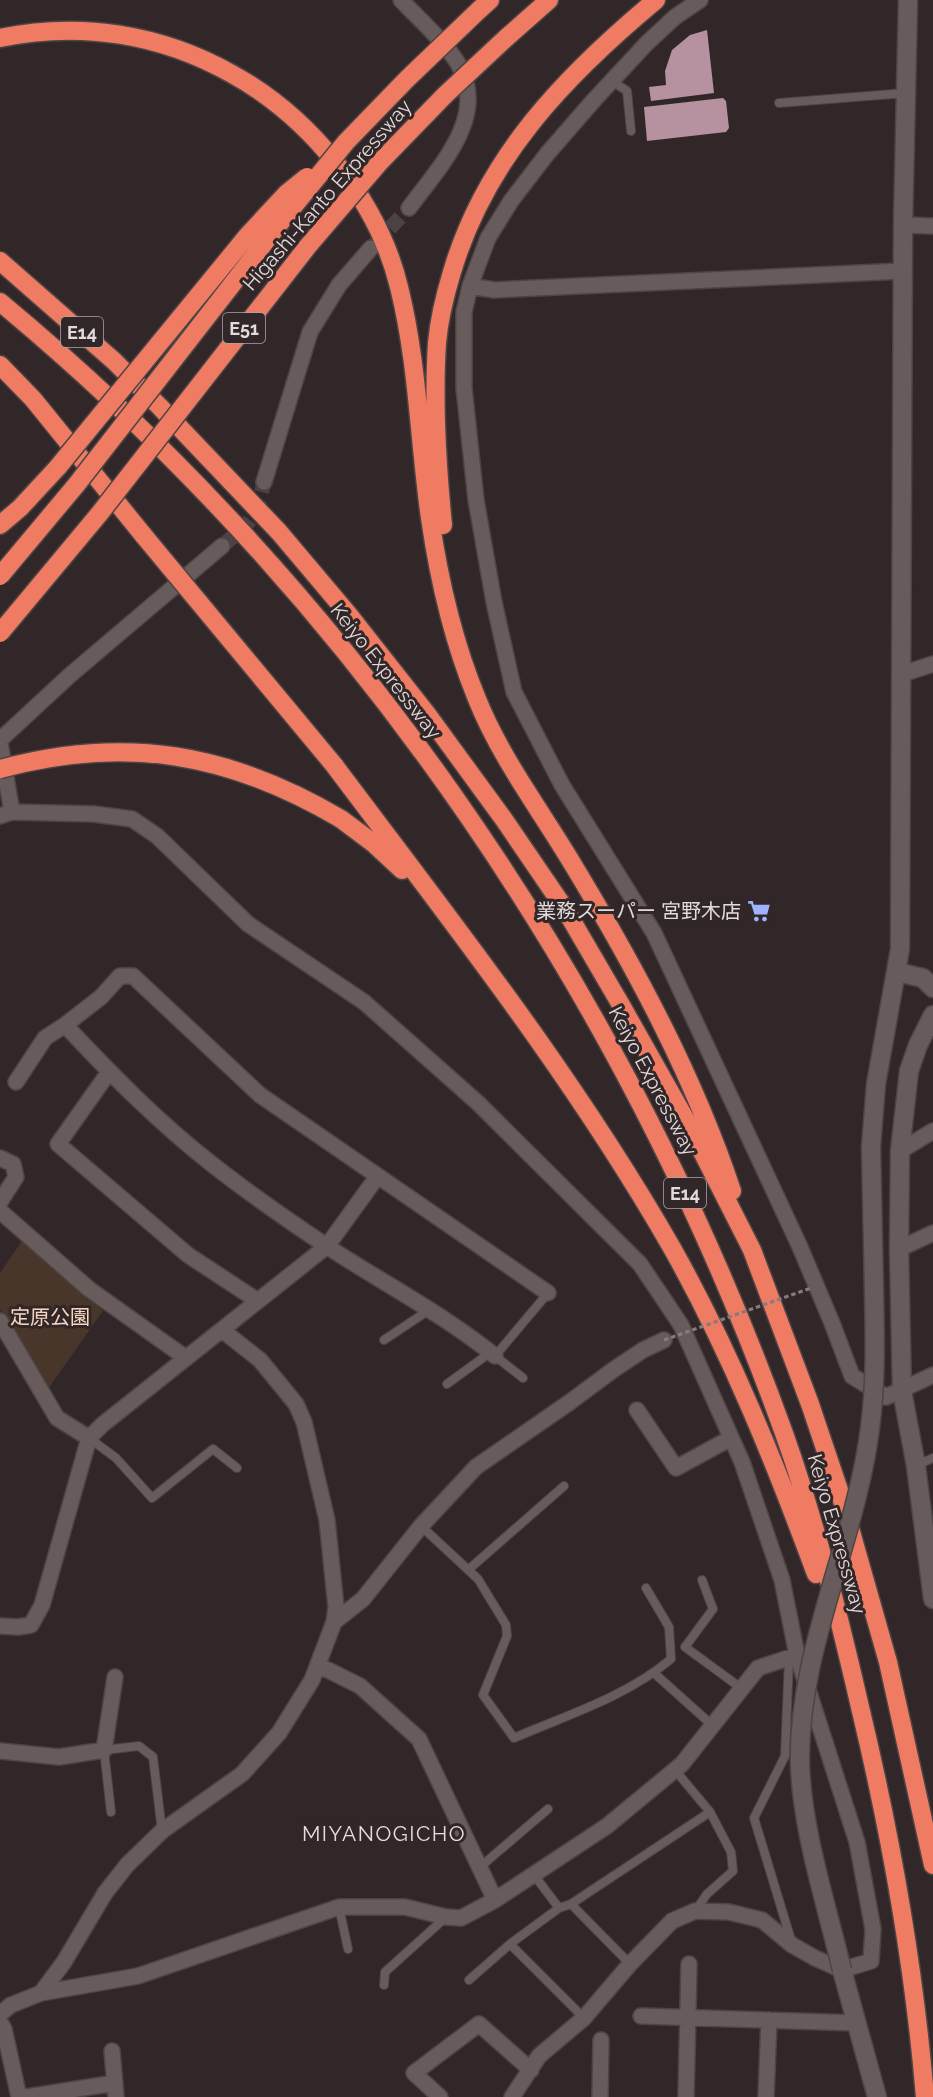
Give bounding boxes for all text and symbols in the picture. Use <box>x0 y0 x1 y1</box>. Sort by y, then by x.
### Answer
street label: Higashi-Kanto Expressway <box>238 95 417 295</box>
road number: E51 <box>223 313 265 343</box>
road number: E14 <box>61 317 103 347</box>
street label: Keiyo Expressway <box>326 598 446 744</box>
supermarket icon: 業務スーパー 宮野木店 <box>746 898 772 924</box>
place label: 業務スーパー 宮野木店 <box>536 899 741 923</box>
street label: Keiyo Expressway <box>604 1002 702 1160</box>
road number: E14 <box>664 1178 706 1208</box>
park label: 定原公園 <box>10 1305 90 1329</box>
street label: Keiyo Expressway <box>803 1451 871 1617</box>
district label: MIYANOGICHO <box>302 1821 466 1846</box>

